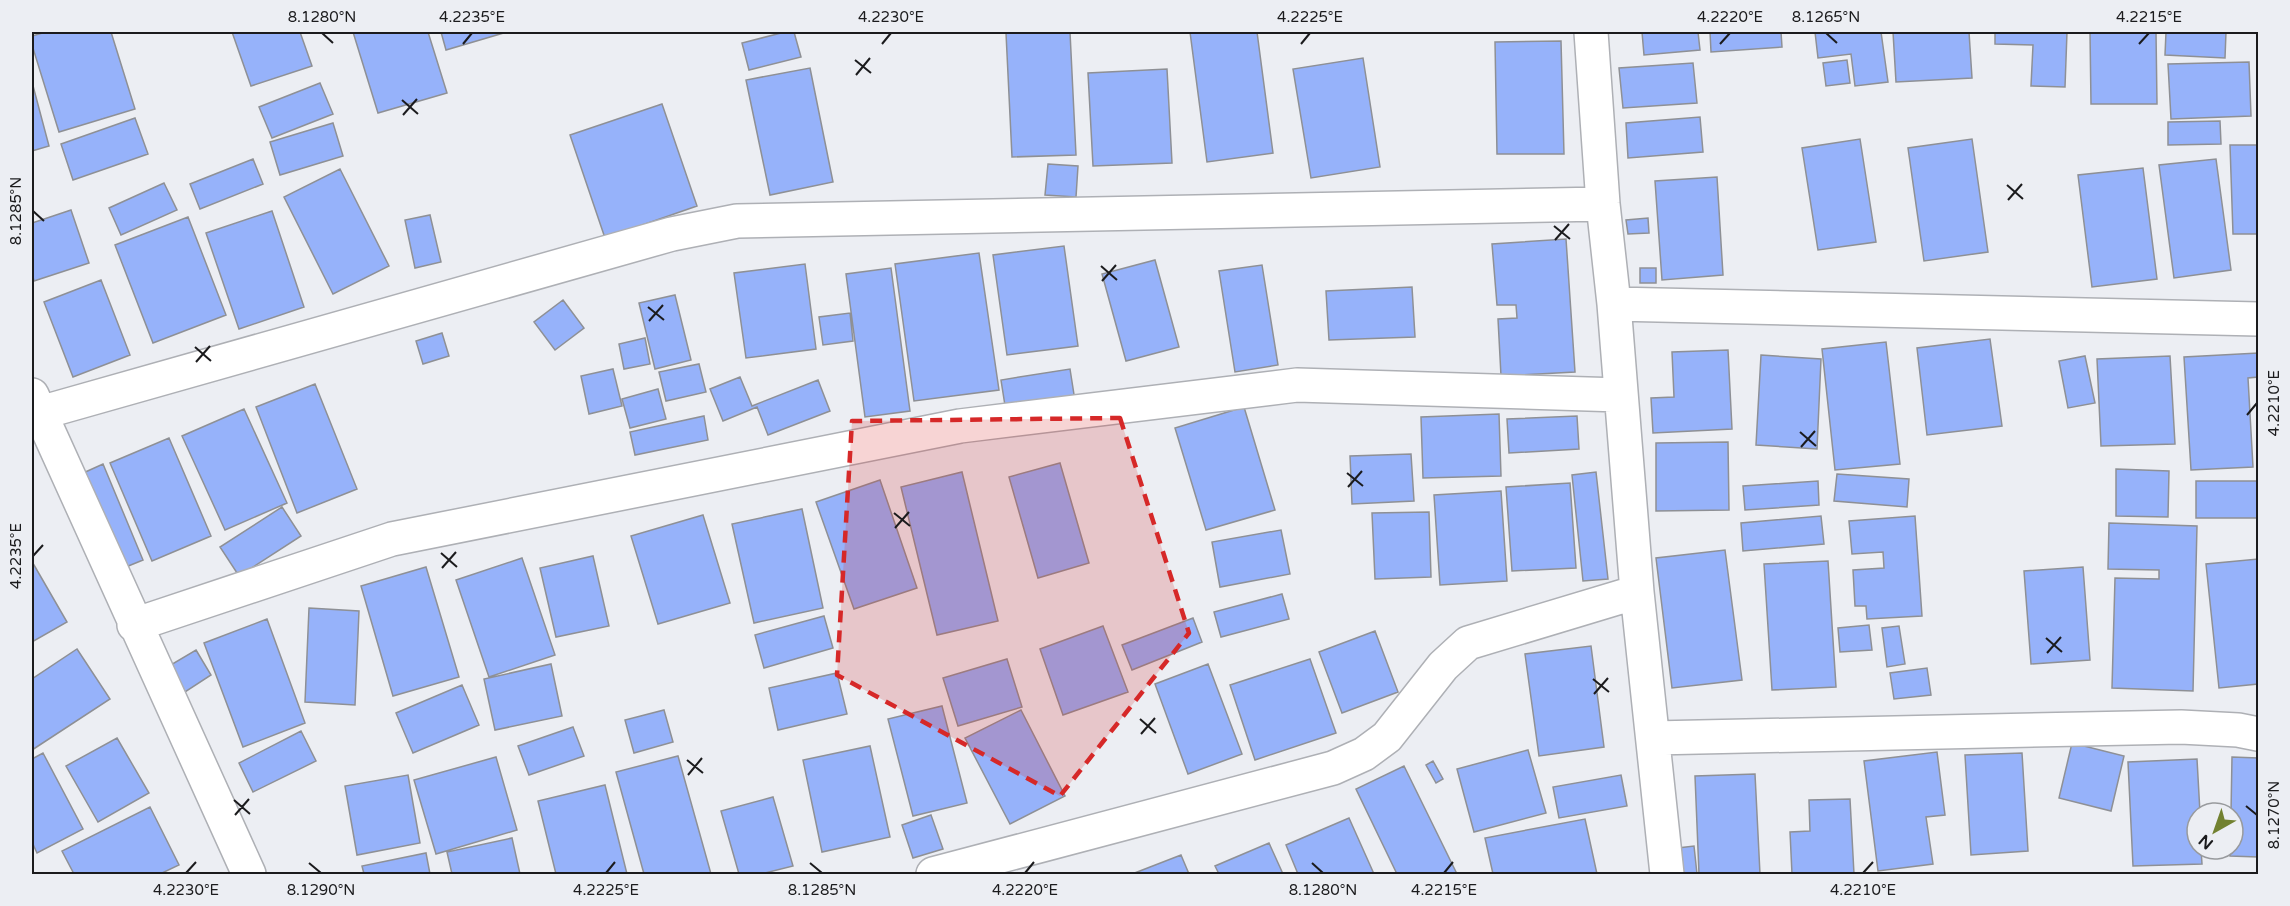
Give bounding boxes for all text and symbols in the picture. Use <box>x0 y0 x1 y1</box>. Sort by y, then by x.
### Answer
text: 8.1280°N <box>288 8 356 26</box>
text: 4.2235°E <box>439 8 505 26</box>
text: 4.2230°E <box>858 8 924 26</box>
text: 4.2225°E <box>1277 8 1343 26</box>
text: 4.2220°E <box>1697 8 1763 26</box>
text: 8.1265°N <box>1792 8 1860 26</box>
text: 4.2215°E <box>2116 8 2182 26</box>
text: 8.1285°N <box>7 177 25 245</box>
text: 4.2210°E <box>2265 370 2283 436</box>
text: 4.2235°E <box>7 523 25 589</box>
text: 8.1270°N <box>2265 781 2283 849</box>
north arrow <box>2185 801 2245 861</box>
text: N <box>2195 830 2217 854</box>
text: 4.2230°E <box>153 881 219 899</box>
text: 8.1290°N <box>287 881 355 899</box>
text: 4.2225°E <box>573 881 639 899</box>
text: 8.1285°N <box>788 881 856 899</box>
text: 4.2220°E <box>992 881 1058 899</box>
text: 8.1280°N <box>1289 881 1357 899</box>
text: 4.2215°E <box>1411 881 1477 899</box>
text: 4.2210°E <box>1830 881 1896 899</box>

